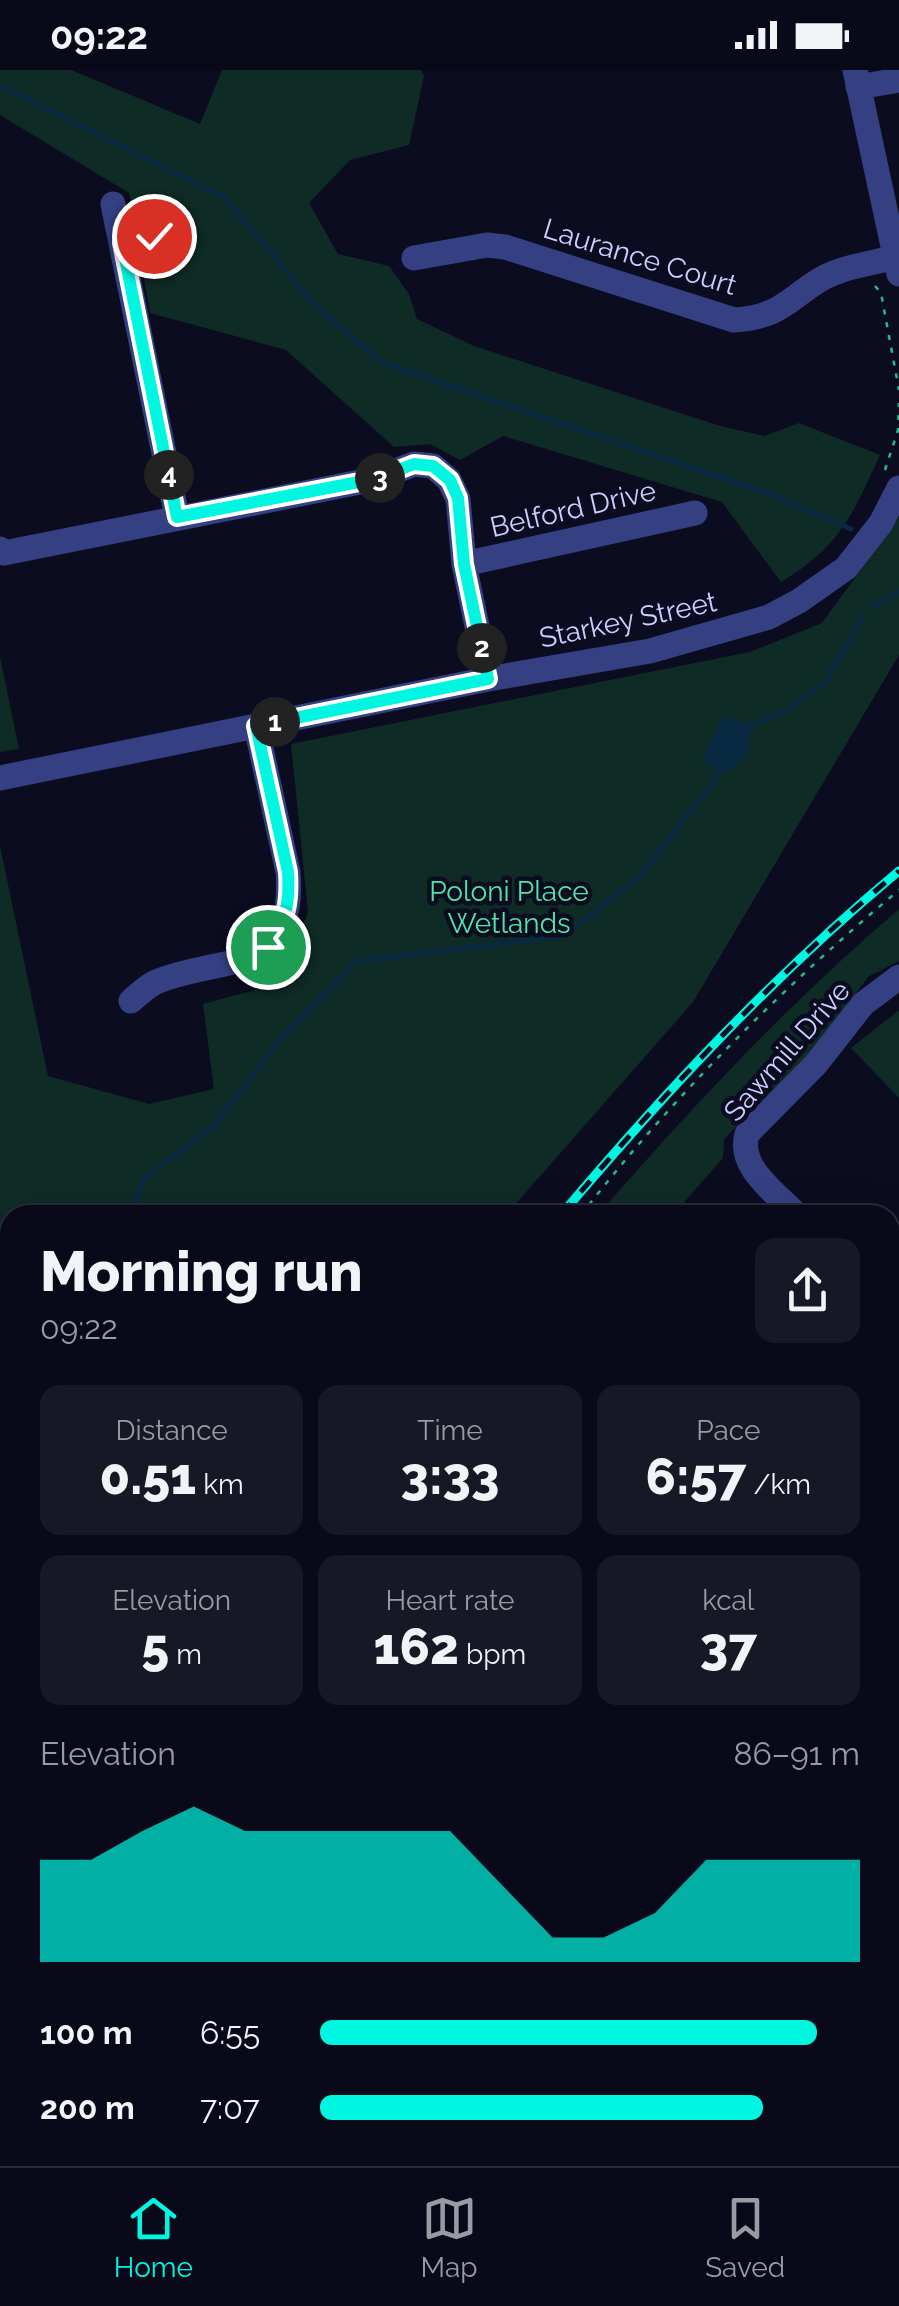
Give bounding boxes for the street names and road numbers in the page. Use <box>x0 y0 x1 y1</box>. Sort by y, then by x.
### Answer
street label: Laurance Court <box>540 212 741 302</box>
street label: Belford Drive <box>487 474 659 544</box>
street label: Starkey Street <box>536 585 720 655</box>
street label: Sawmill Drive <box>717 974 857 1128</box>

